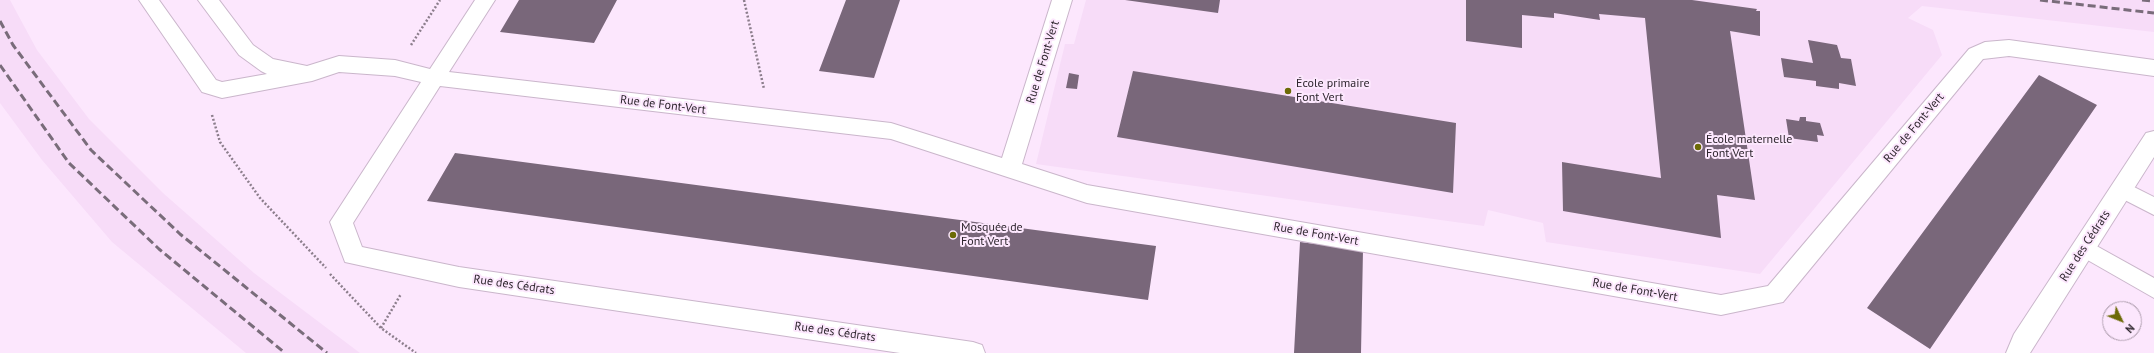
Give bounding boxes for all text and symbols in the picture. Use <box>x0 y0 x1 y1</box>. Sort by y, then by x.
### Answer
street label: Rue de Font-Vert <box>1024 19 1062 105</box>
place label: École primaire Font Vert <box>1296 77 1370 105</box>
marker: École primaire Font Vert <box>1283 86 1293 96</box>
street label: Rue de Font-Vert <box>1881 90 1947 166</box>
street label: Rue de Font-Vert <box>619 93 707 117</box>
place label: École maternelle Font Vert <box>1706 133 1792 161</box>
marker: École maternelle Font Vert <box>1693 142 1703 152</box>
street label: Rue des Cédrats <box>2057 208 2113 284</box>
street label: Rue de Font-Vert <box>1272 219 1360 249</box>
place label: Mosquée de Font Vert <box>961 221 1023 249</box>
marker: Mosquée de Font Vert <box>948 230 958 240</box>
street label: Rue des Cédrats <box>473 272 555 298</box>
street label: Rue de Font-Vert <box>1591 275 1679 305</box>
north arrow <box>2102 301 2142 341</box>
street label: Rue des Cédrats <box>794 319 876 345</box>
text: N <box>2122 321 2138 336</box>

